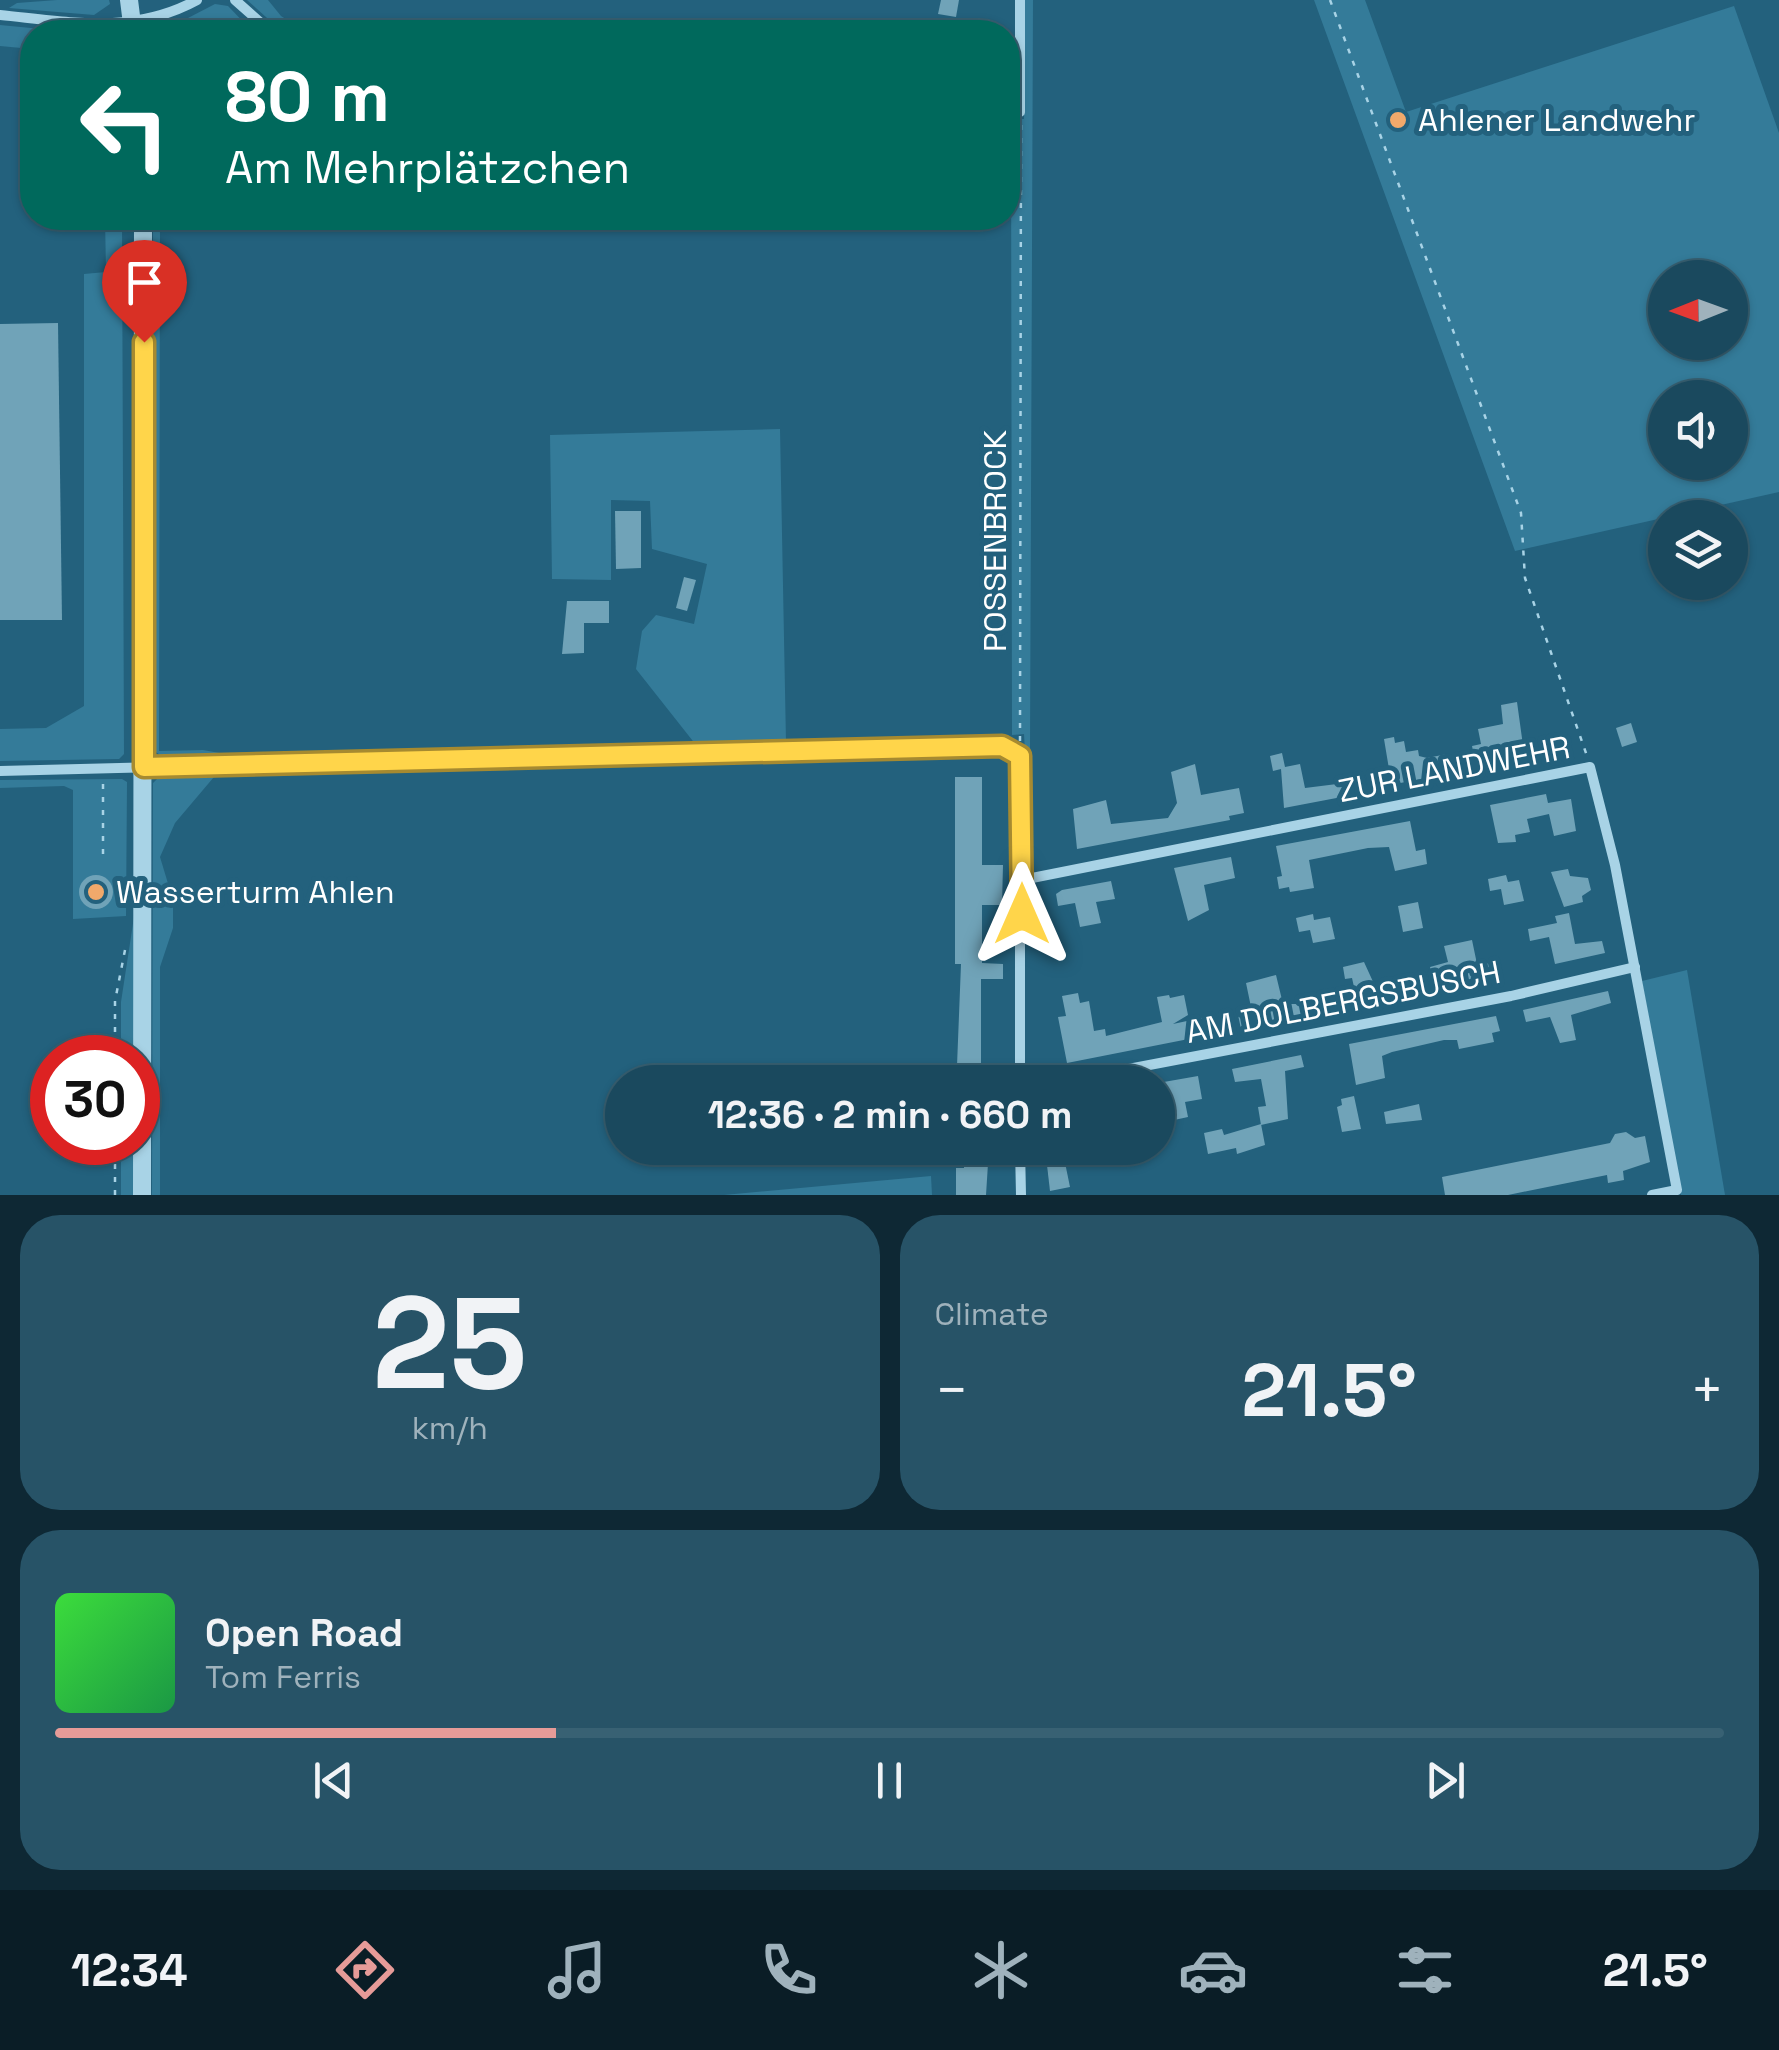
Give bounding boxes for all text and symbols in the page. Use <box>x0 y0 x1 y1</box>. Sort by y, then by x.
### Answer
text: 80 m <box>225 52 390 141</box>
icon: left <box>60 60 190 190</box>
place label: Ahlener Landwehr <box>1418 100 1695 140</box>
marker: Ahlener Landwehr <box>1387 109 1409 131</box>
text: Am Mehrplätzchen <box>225 139 630 196</box>
pin <box>102 240 187 343</box>
icon: arrive <box>117 255 172 310</box>
north arrow <box>1648 260 1748 360</box>
map controls <box>1648 260 1748 600</box>
button: sound <box>1648 380 1748 480</box>
street label: POSSENBROCK <box>975 430 1015 652</box>
button: layers <box>1648 500 1748 600</box>
street label: ZUR LANDWEHR <box>1335 727 1573 811</box>
position arrow <box>970 862 1074 966</box>
place label: Wasserturm Ahlen <box>116 872 395 912</box>
marker: Wasserturm Ahlen <box>85 881 107 903</box>
street label: AM DOLBERGSBUSCH <box>1182 952 1504 1052</box>
speed limit sign: 30 <box>30 1035 160 1165</box>
text: 12:36 · 2 min · 660 m <box>708 1091 1072 1139</box>
text: 25 <box>372 1260 527 1426</box>
text: Climate <box>935 1294 1049 1334</box>
text: 21.5° <box>1242 1342 1417 1438</box>
text: − <box>935 1355 969 1425</box>
text: + <box>1690 1355 1724 1425</box>
text: km/h <box>412 1408 488 1448</box>
text: Open Road <box>205 1609 403 1657</box>
text: Tom Ferris <box>205 1657 361 1697</box>
icon: previous <box>306 1753 361 1808</box>
icon: pause <box>862 1753 917 1808</box>
icon: next <box>1418 1753 1473 1808</box>
icon: directions <box>330 1935 400 2005</box>
icon: music <box>542 1935 612 2005</box>
icon: phone <box>754 1935 824 2005</box>
icon: climate <box>966 1935 1036 2005</box>
icon: car <box>1178 1935 1248 2005</box>
icon: filters <box>1390 1935 1460 2005</box>
text: 12:34 <box>71 1942 188 1999</box>
text: 21.5° <box>1603 1942 1708 1999</box>

